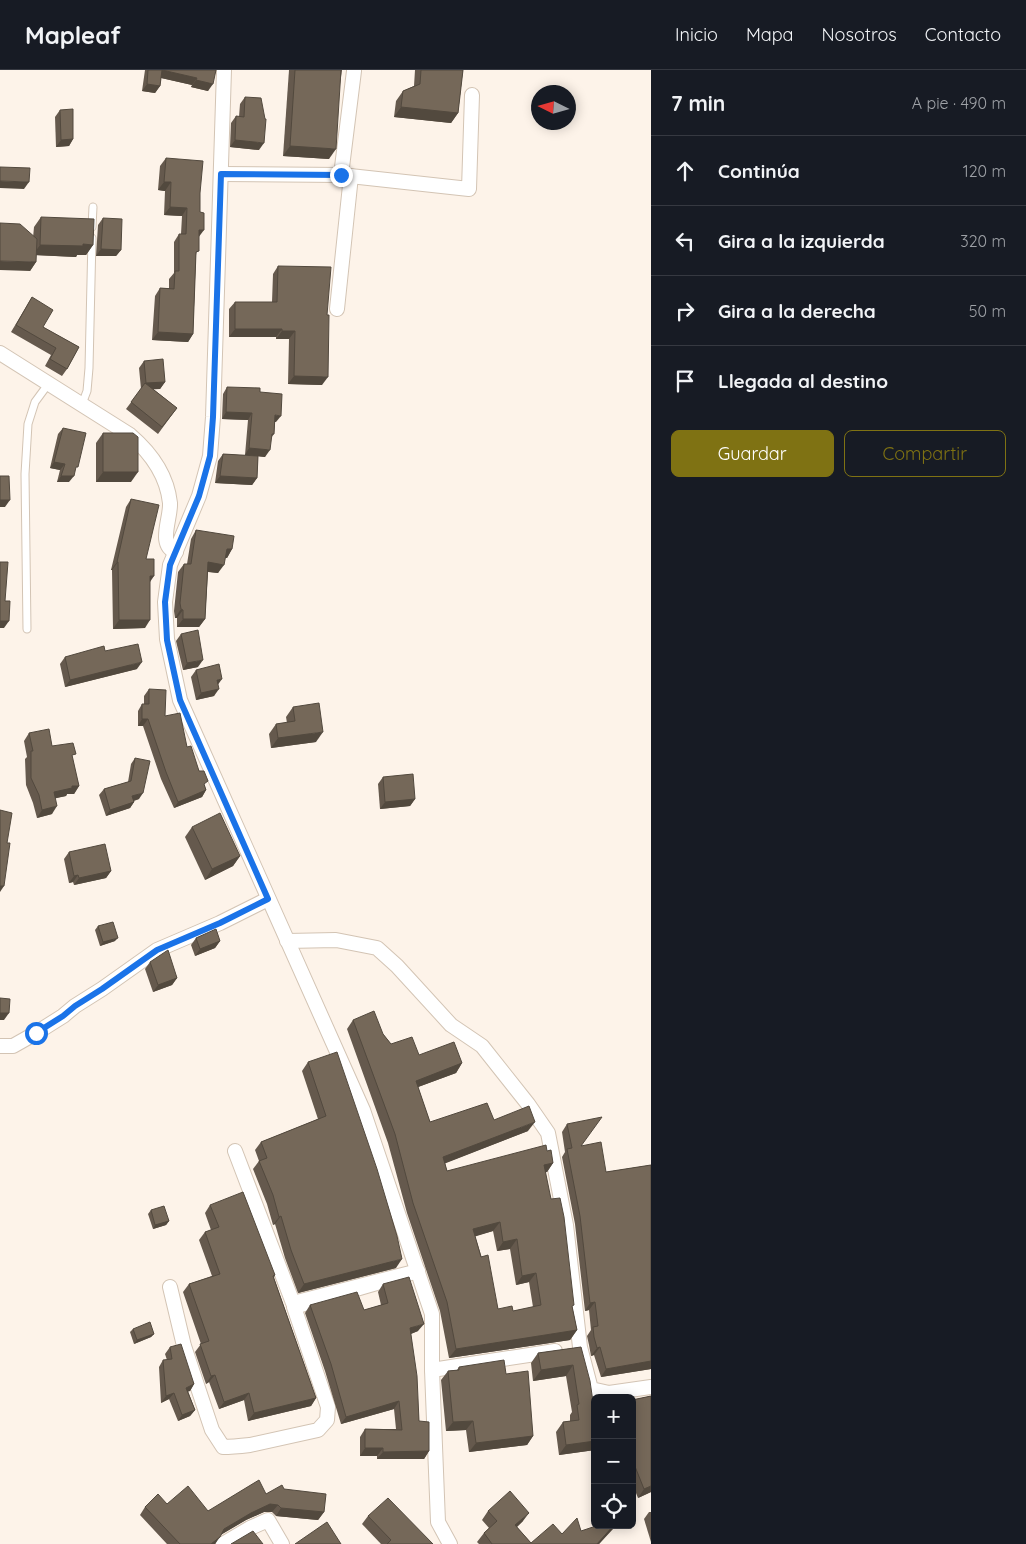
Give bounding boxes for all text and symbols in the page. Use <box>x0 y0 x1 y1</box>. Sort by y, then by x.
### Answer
text: Mapleaf <box>25 20 121 50</box>
text: Inicio <box>675 23 718 46</box>
text: Mapa <box>746 23 794 46</box>
text: Nosotros <box>822 23 897 46</box>
text: Contacto <box>925 23 1001 46</box>
north arrow <box>531 85 576 130</box>
text: 7 min <box>671 90 725 116</box>
text: A pie · 490 m <box>912 93 1006 113</box>
icon: ahead <box>671 157 699 185</box>
text: Continúa <box>718 159 800 183</box>
text: 120 m <box>963 161 1006 181</box>
route end <box>330 164 353 187</box>
icon: left <box>671 227 699 255</box>
text: Gira a la izquierda <box>718 229 885 253</box>
text: 320 m <box>960 231 1006 251</box>
icon: right <box>671 297 699 325</box>
text: Gira a la derecha <box>718 299 876 323</box>
text: 50 m <box>969 301 1006 321</box>
icon: arrive <box>671 367 699 395</box>
text: Llegada al destino <box>718 369 888 393</box>
button: Guardar <box>671 430 834 477</box>
button: Compartir <box>844 430 1006 477</box>
route start <box>25 1022 48 1045</box>
map controls <box>591 1394 636 1529</box>
button: + <box>591 1394 636 1439</box>
button: − <box>591 1439 636 1484</box>
button: locate <box>591 1484 636 1529</box>

